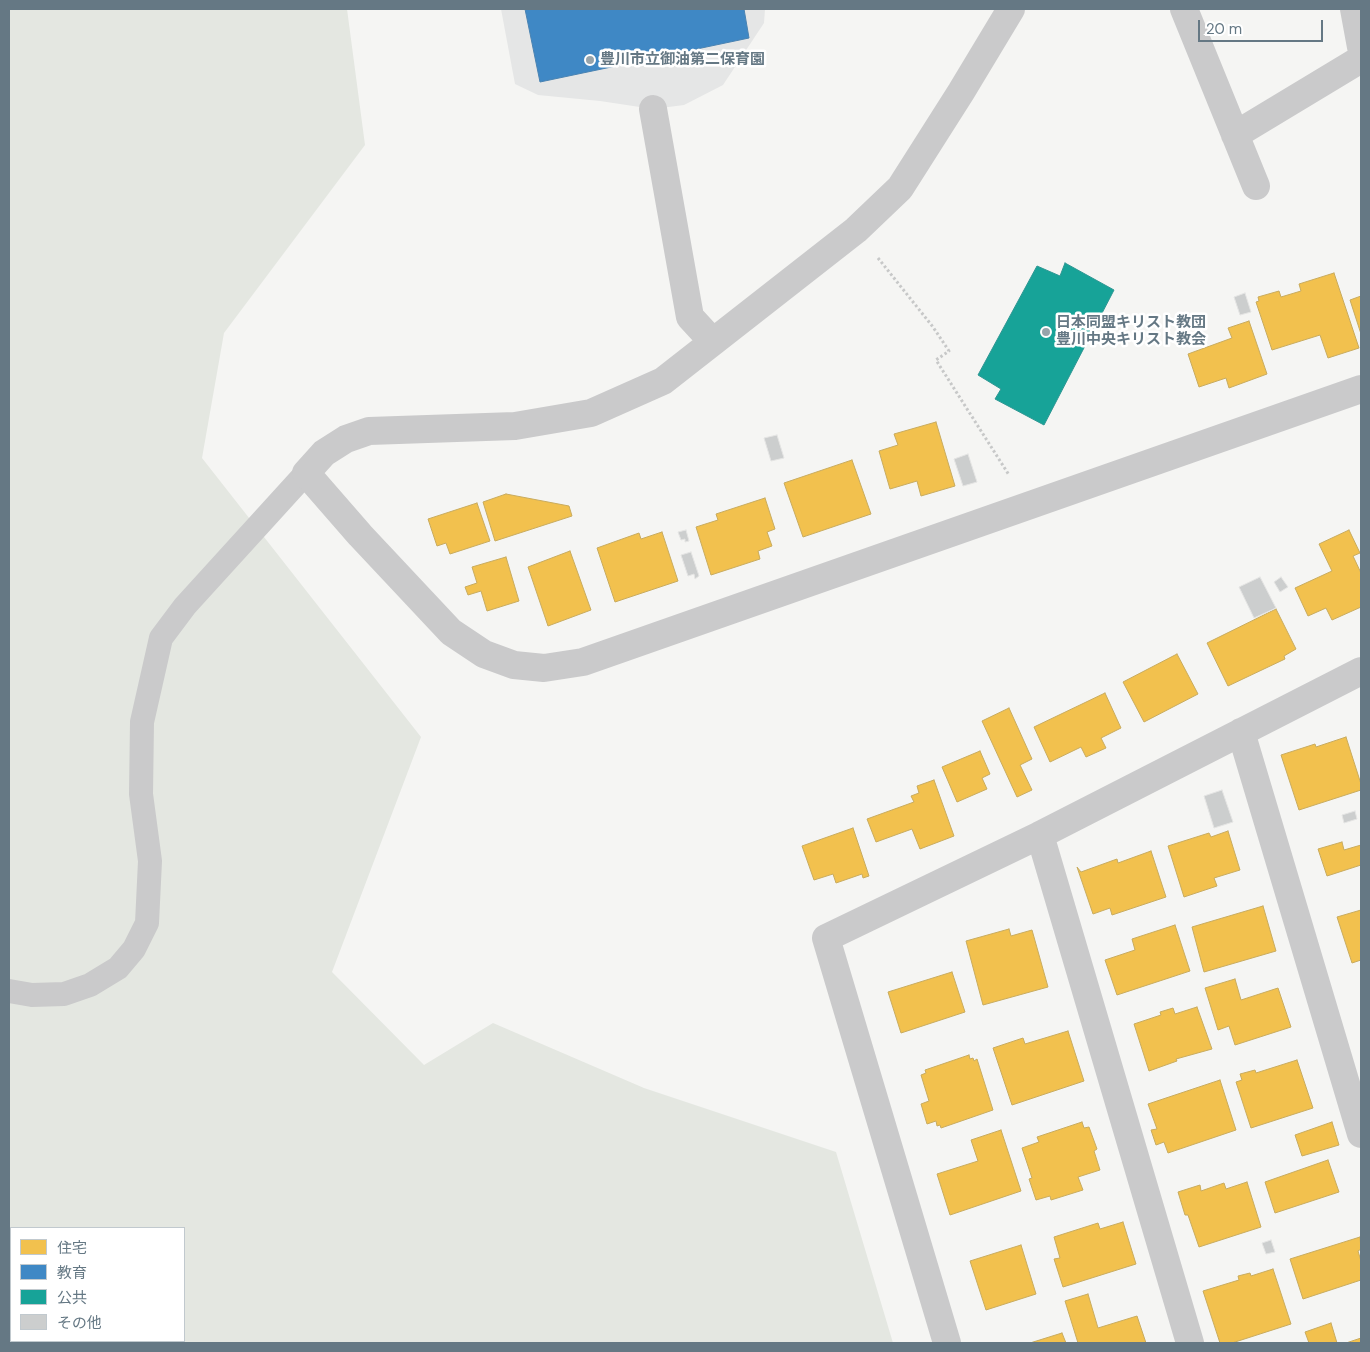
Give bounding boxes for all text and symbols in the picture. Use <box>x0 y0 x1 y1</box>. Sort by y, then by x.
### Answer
scale bar <box>1200 10 1325 42</box>
text: 20 m <box>1206 19 1242 39</box>
place label: 豊川市立御油第二保育園 <box>600 51 765 69</box>
marker: 豊川市立御油第二保育園 <box>584 54 596 66</box>
place label: 日本同盟キリスト教団 豊川中央キリスト教会 <box>1056 314 1206 349</box>
marker: 日本同盟キリスト教団 豊川中央キリスト教会 <box>1040 326 1052 338</box>
legend <box>10 1227 185 1342</box>
text: 住宅 <box>57 1238 87 1258</box>
text: 教育 <box>57 1263 87 1283</box>
text: 公共 <box>57 1288 87 1308</box>
text: その他 <box>57 1313 102 1333</box>

